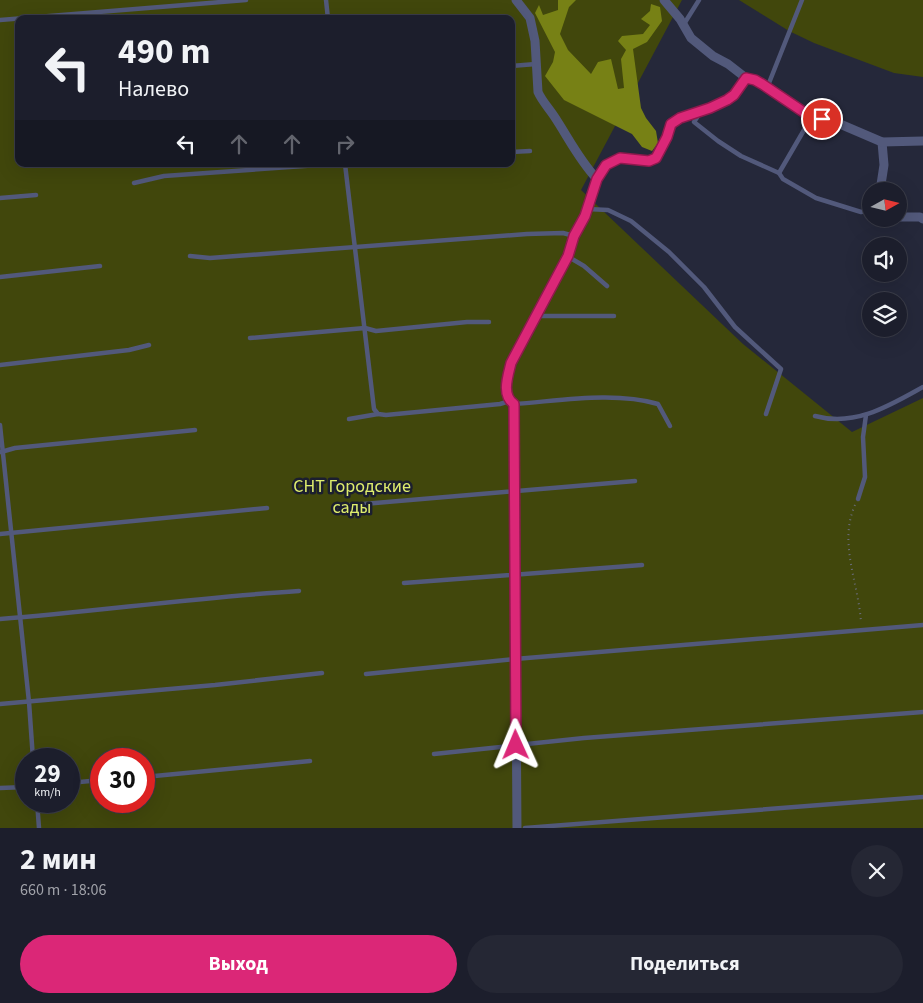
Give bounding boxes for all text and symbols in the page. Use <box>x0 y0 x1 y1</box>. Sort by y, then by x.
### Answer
text: 490 m <box>118 27 210 77</box>
icon: left <box>35 35 100 100</box>
text: Налево <box>118 73 189 105</box>
pin <box>801 98 843 140</box>
icon: arrive <box>808 105 836 133</box>
icon: left <box>172 130 200 158</box>
icon: ahead <box>225 130 253 158</box>
icon: ahead <box>278 130 306 158</box>
icon: right <box>331 130 359 158</box>
north arrow <box>862 182 908 228</box>
map controls <box>862 182 907 337</box>
button: sound <box>862 237 907 282</box>
button: layers <box>862 292 907 337</box>
park label: СНТ Городские сады <box>293 474 411 520</box>
position arrow <box>489 718 541 770</box>
speed limit sign: 30 <box>90 748 155 813</box>
text: 29 <box>34 756 61 792</box>
text: km/h <box>34 784 61 801</box>
text: 2 мин <box>20 838 97 881</box>
button: close <box>851 845 903 897</box>
text: 660 m · 18:06 <box>20 879 107 901</box>
button: Выход <box>20 935 457 993</box>
button: Поделиться <box>467 935 903 993</box>

